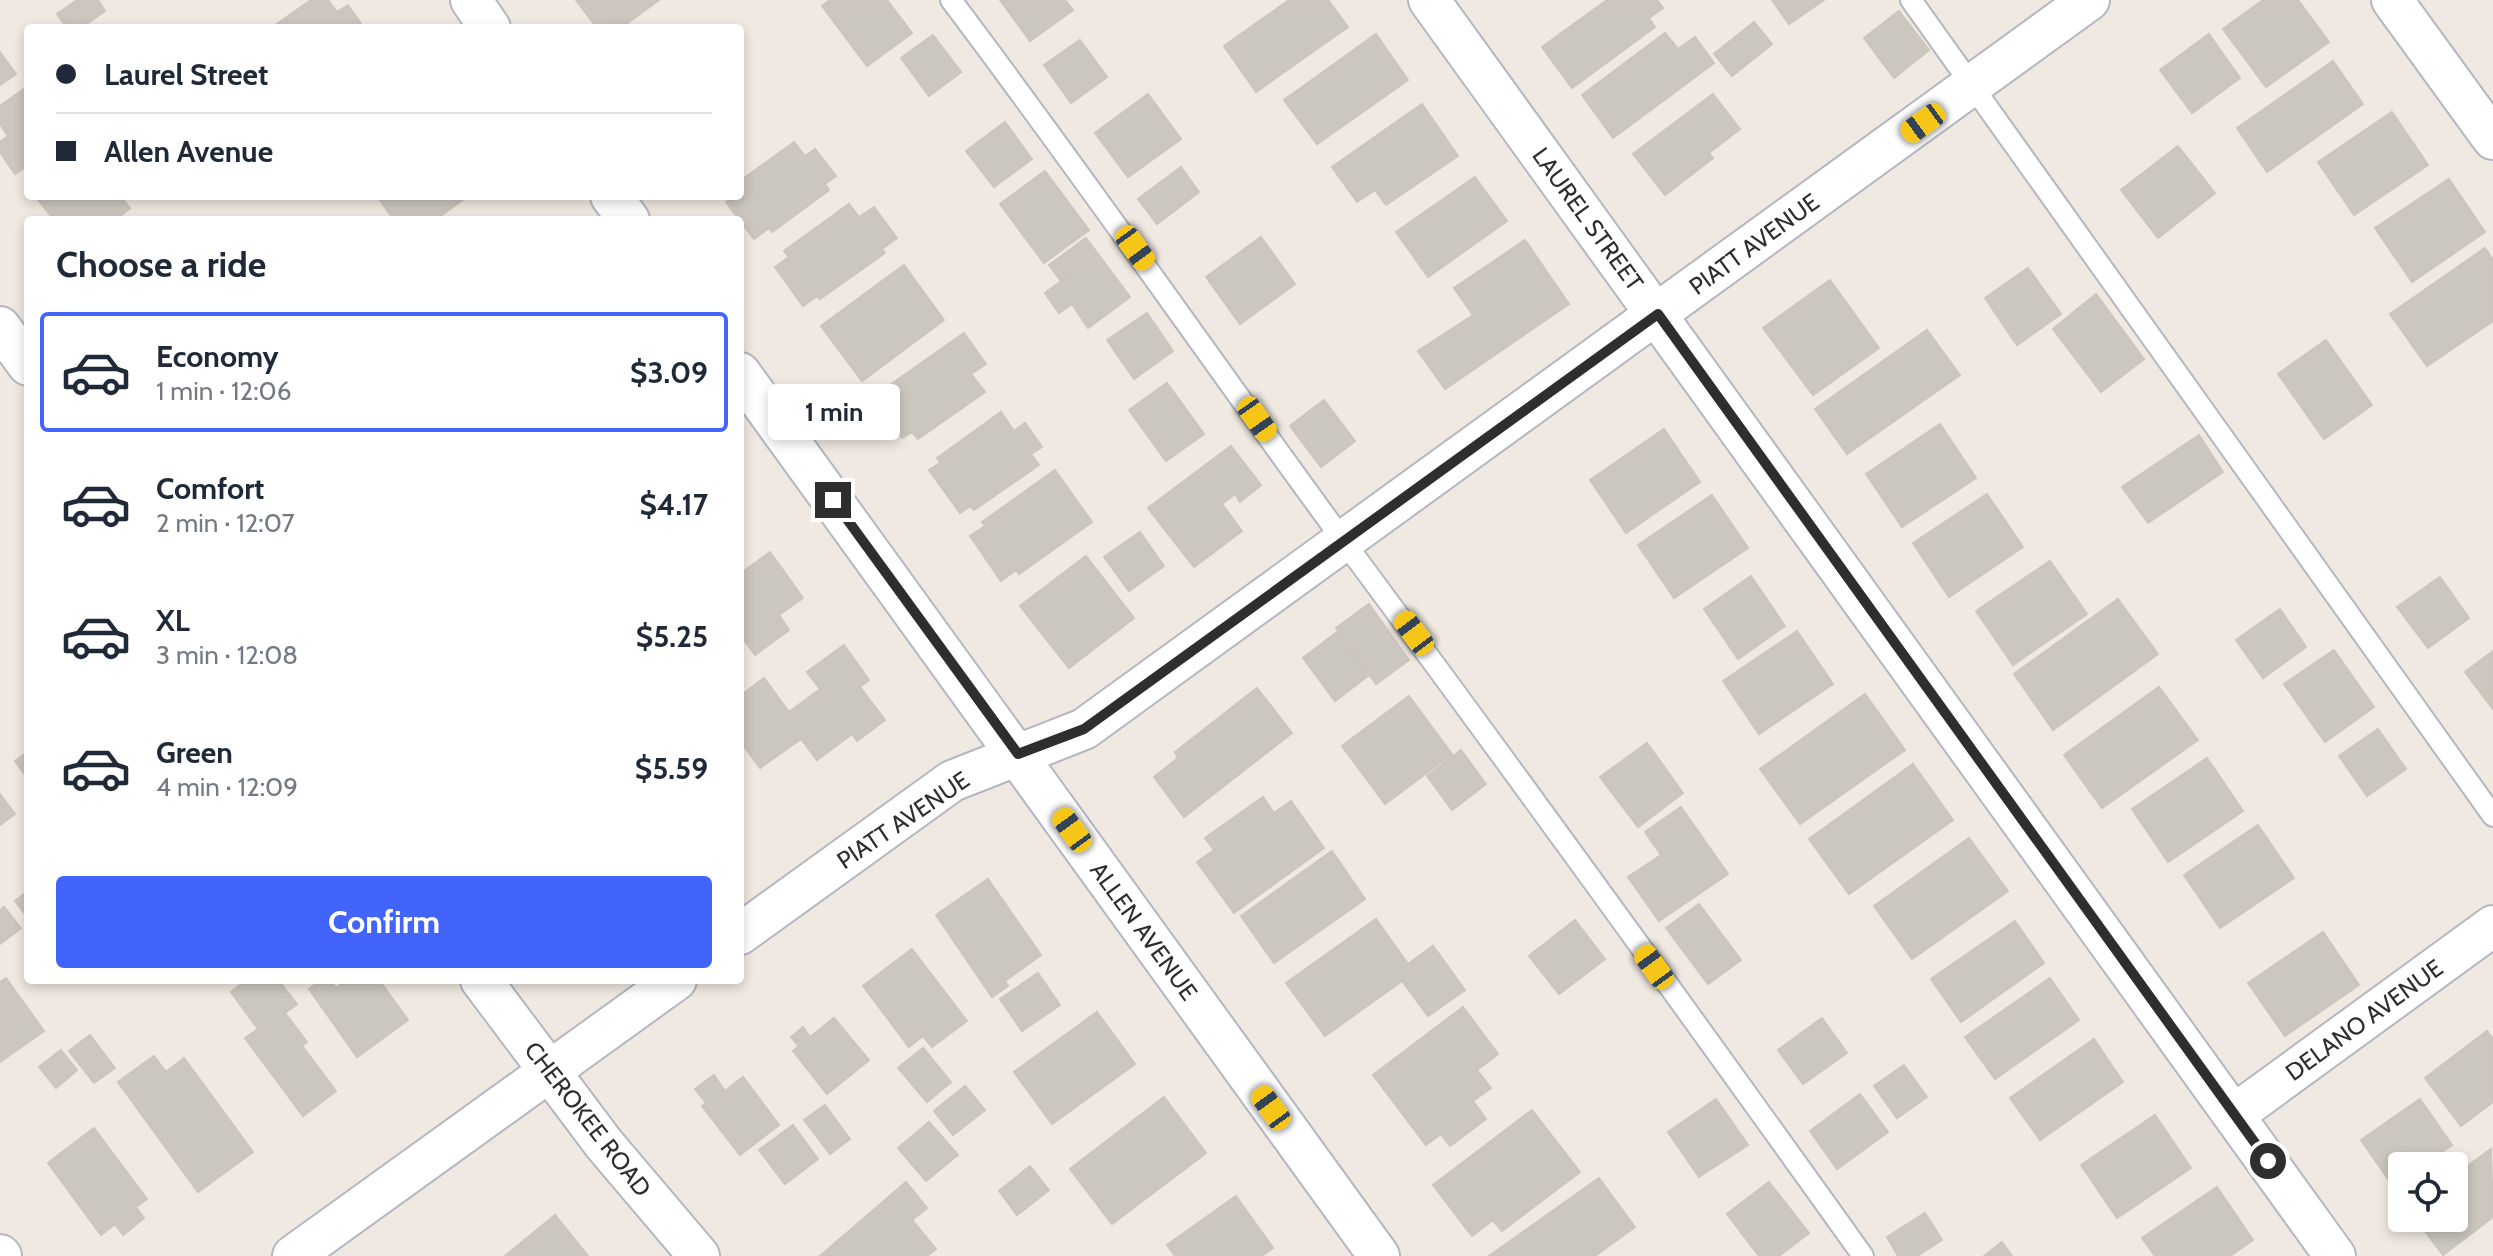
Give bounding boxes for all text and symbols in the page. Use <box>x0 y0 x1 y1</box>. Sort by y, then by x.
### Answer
text: Laurel Street <box>104 56 268 93</box>
car <box>1897 99 1949 147</box>
text: Allen Avenue <box>104 133 273 170</box>
street label: LAUREL STREET <box>1526 142 1650 296</box>
street label: PIATT AVENUE <box>1683 187 1825 301</box>
car <box>1111 222 1159 274</box>
text: Choose a ride <box>56 242 266 286</box>
icon: car <box>60 336 132 408</box>
text: Economy <box>156 338 279 375</box>
text: $3.09 <box>630 354 708 391</box>
text: 1 min · 12:06 <box>156 375 292 407</box>
callout: 1 min <box>767 384 899 440</box>
car <box>1233 392 1281 446</box>
text: 1 min <box>805 396 863 428</box>
icon: car <box>60 468 132 540</box>
text: Comfort <box>156 470 264 507</box>
route end <box>815 482 851 518</box>
text: $4.17 <box>639 486 708 523</box>
text: 2 min · 12:07 <box>156 507 295 539</box>
icon: car <box>60 600 132 672</box>
text: XL <box>156 602 190 639</box>
car <box>1390 607 1438 659</box>
text: $5.25 <box>636 618 708 655</box>
text: 3 min · 12:08 <box>156 639 298 671</box>
icon: car <box>60 732 132 804</box>
text: Green <box>156 734 233 771</box>
text: $5.59 <box>635 750 708 787</box>
street label: PIATT AVENUE <box>831 765 975 875</box>
text: 4 min · 12:09 <box>156 771 298 803</box>
car <box>1048 804 1096 856</box>
street label: ALLEN AVENUE <box>1084 856 1204 1006</box>
button: Confirm <box>56 876 712 968</box>
car <box>1630 941 1678 993</box>
street label: DELANO AVENUE <box>2280 953 2448 1087</box>
street label: CHEROKEE ROAD <box>519 1036 657 1202</box>
car <box>1247 1082 1295 1134</box>
route start <box>2250 1143 2286 1179</box>
map controls <box>2388 1152 2468 1232</box>
button: locate <box>2388 1152 2468 1232</box>

